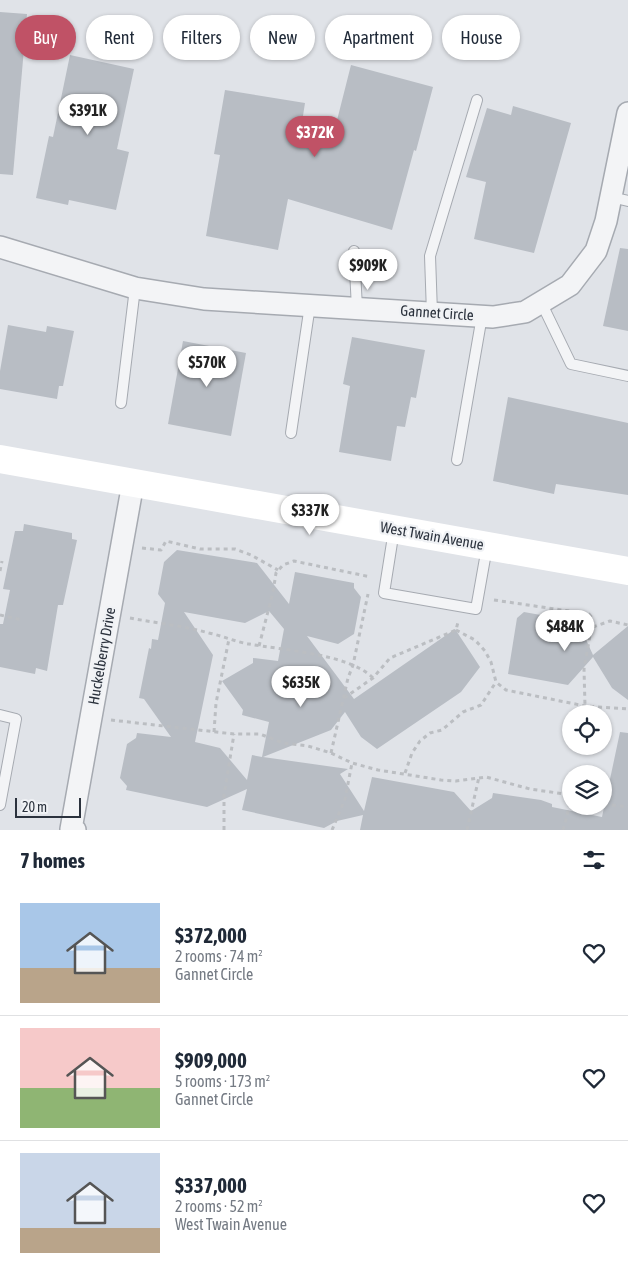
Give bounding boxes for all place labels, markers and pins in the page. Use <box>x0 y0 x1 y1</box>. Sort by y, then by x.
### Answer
pin: $391K <box>53 94 123 136</box>
pin: $372K <box>280 116 350 158</box>
pin: $909K <box>333 248 403 291</box>
pin: $570K <box>172 346 242 388</box>
pin: $337K <box>275 494 345 536</box>
pin: $484K <box>530 610 600 652</box>
pin: $635K <box>266 666 336 708</box>

